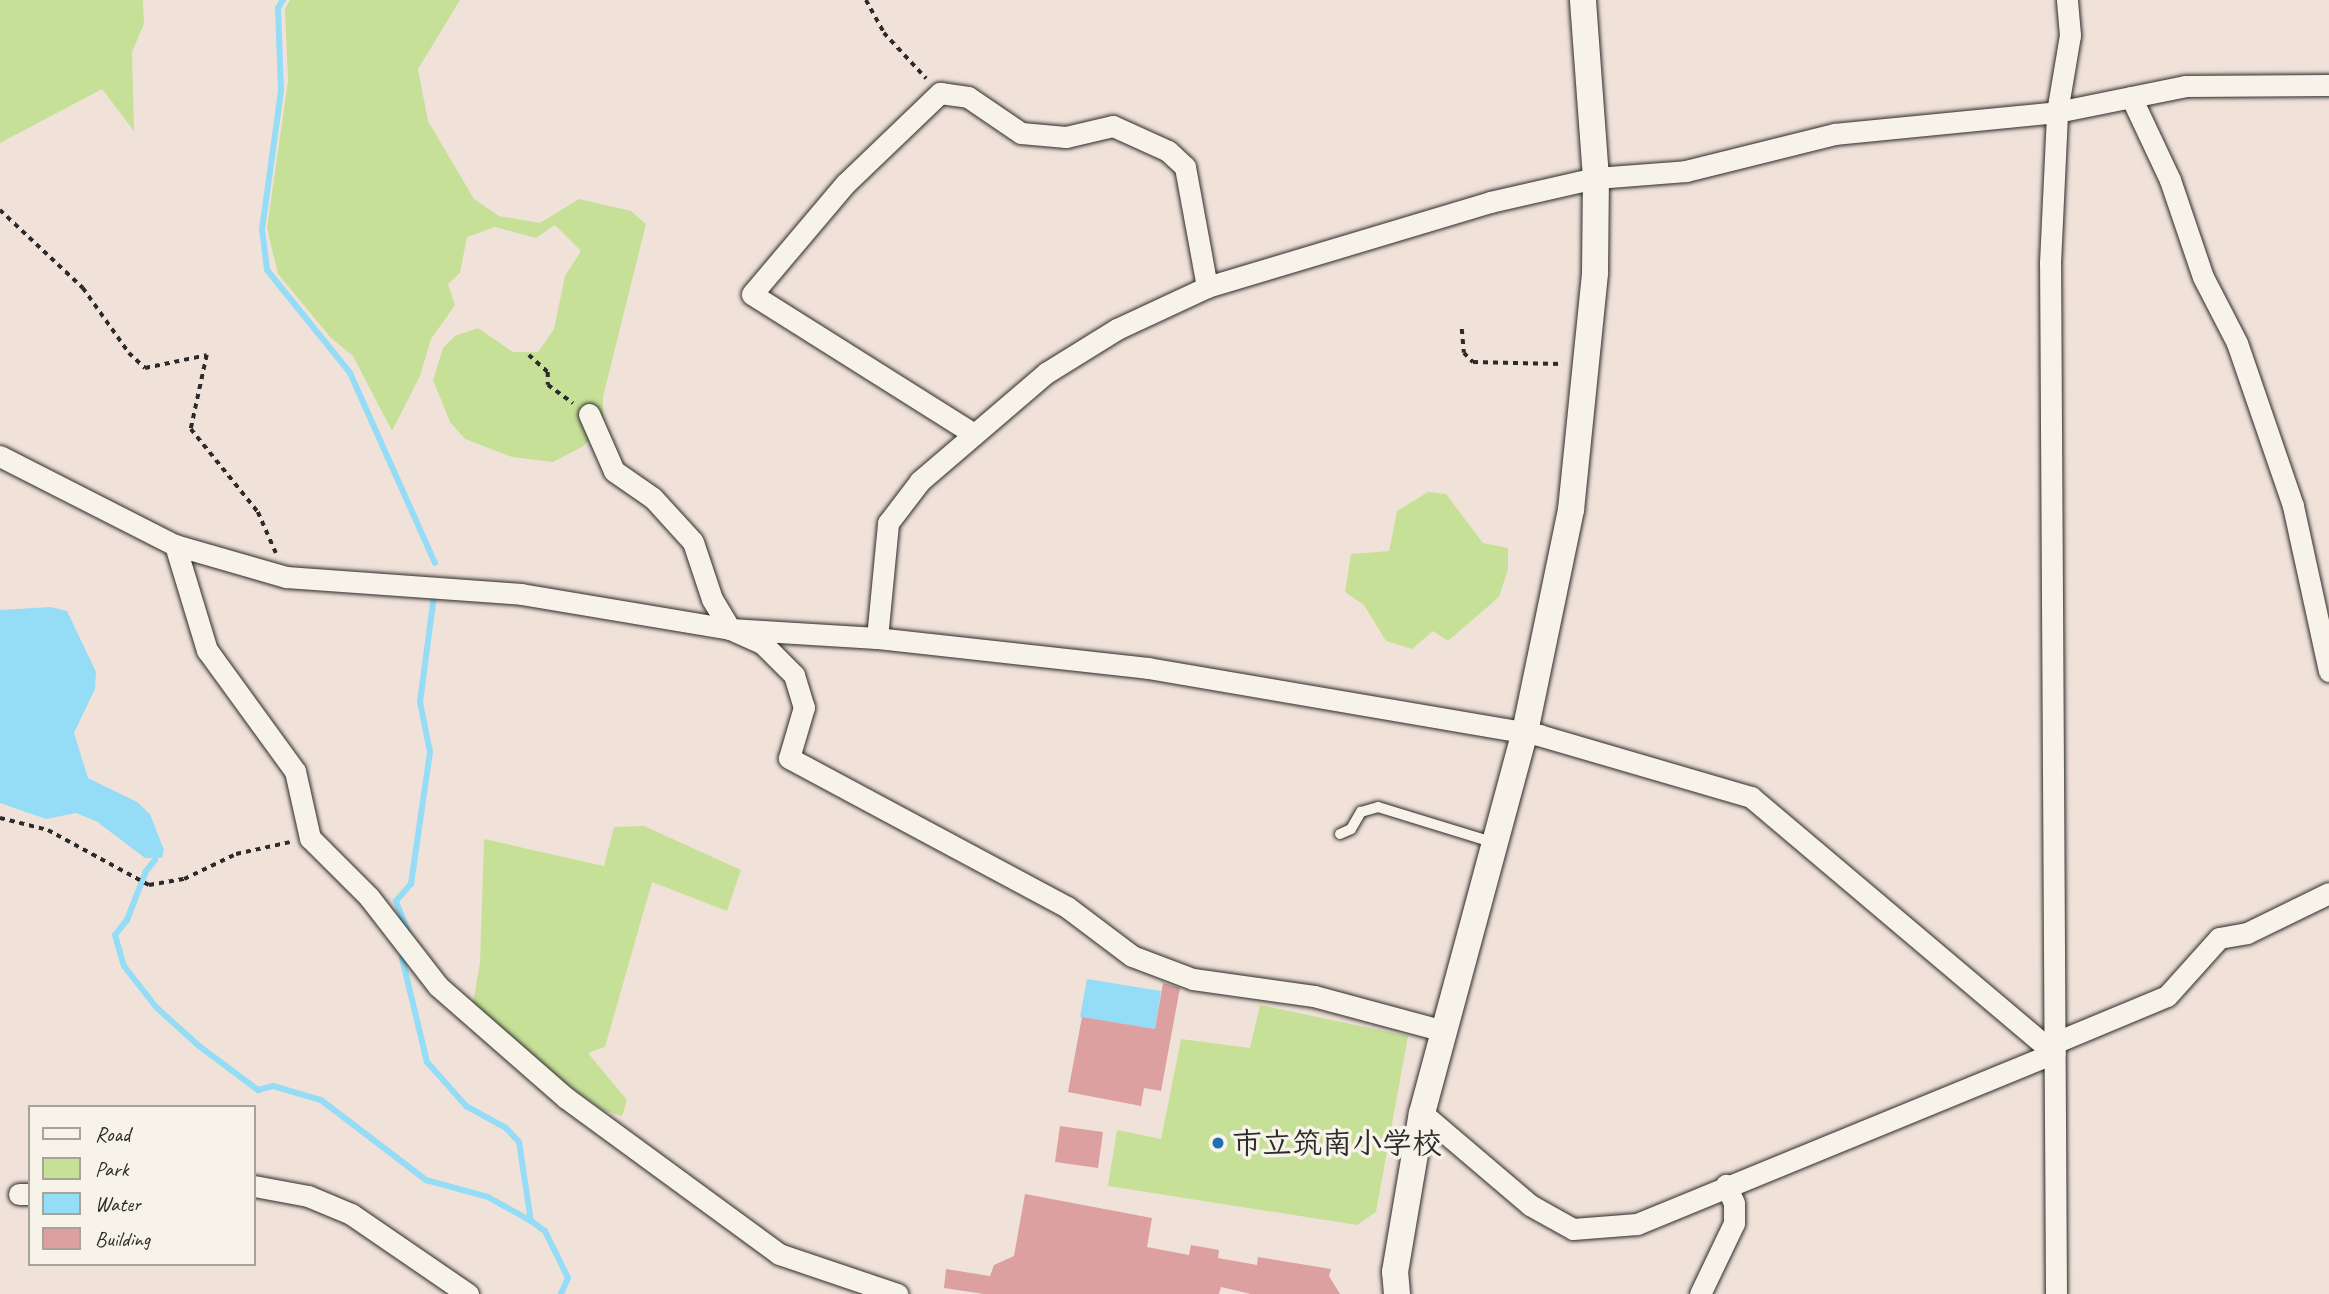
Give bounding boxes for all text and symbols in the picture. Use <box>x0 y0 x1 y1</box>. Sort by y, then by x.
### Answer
legend <box>28 1105 256 1266</box>
text: Road <box>95 1121 130 1147</box>
place label: 市立筑南小学校 <box>1232 1125 1442 1161</box>
marker: 市立筑南小学校 <box>1210 1135 1226 1151</box>
text: Park <box>95 1156 128 1182</box>
text: Water <box>95 1191 141 1217</box>
text: Building <box>95 1226 150 1252</box>

